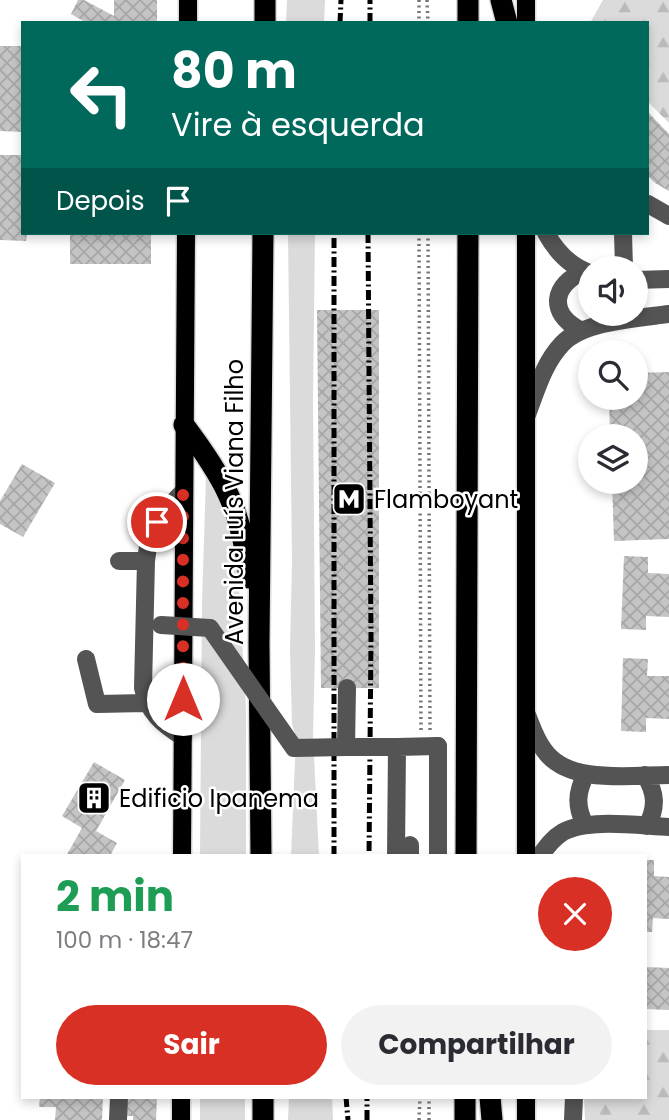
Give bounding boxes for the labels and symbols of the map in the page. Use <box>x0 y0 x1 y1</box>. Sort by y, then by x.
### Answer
street label: Avenida Luís Viana Filho <box>218 359 251 645</box>
metro station icon: Flamboyant <box>330 480 368 518</box>
place label: Flamboyant <box>374 483 518 516</box>
pin <box>127 492 187 552</box>
position arrow <box>146 662 220 736</box>
building icon: Edificio Ipanema <box>75 779 113 817</box>
place label: Edificio Ipanema <box>119 782 319 815</box>

